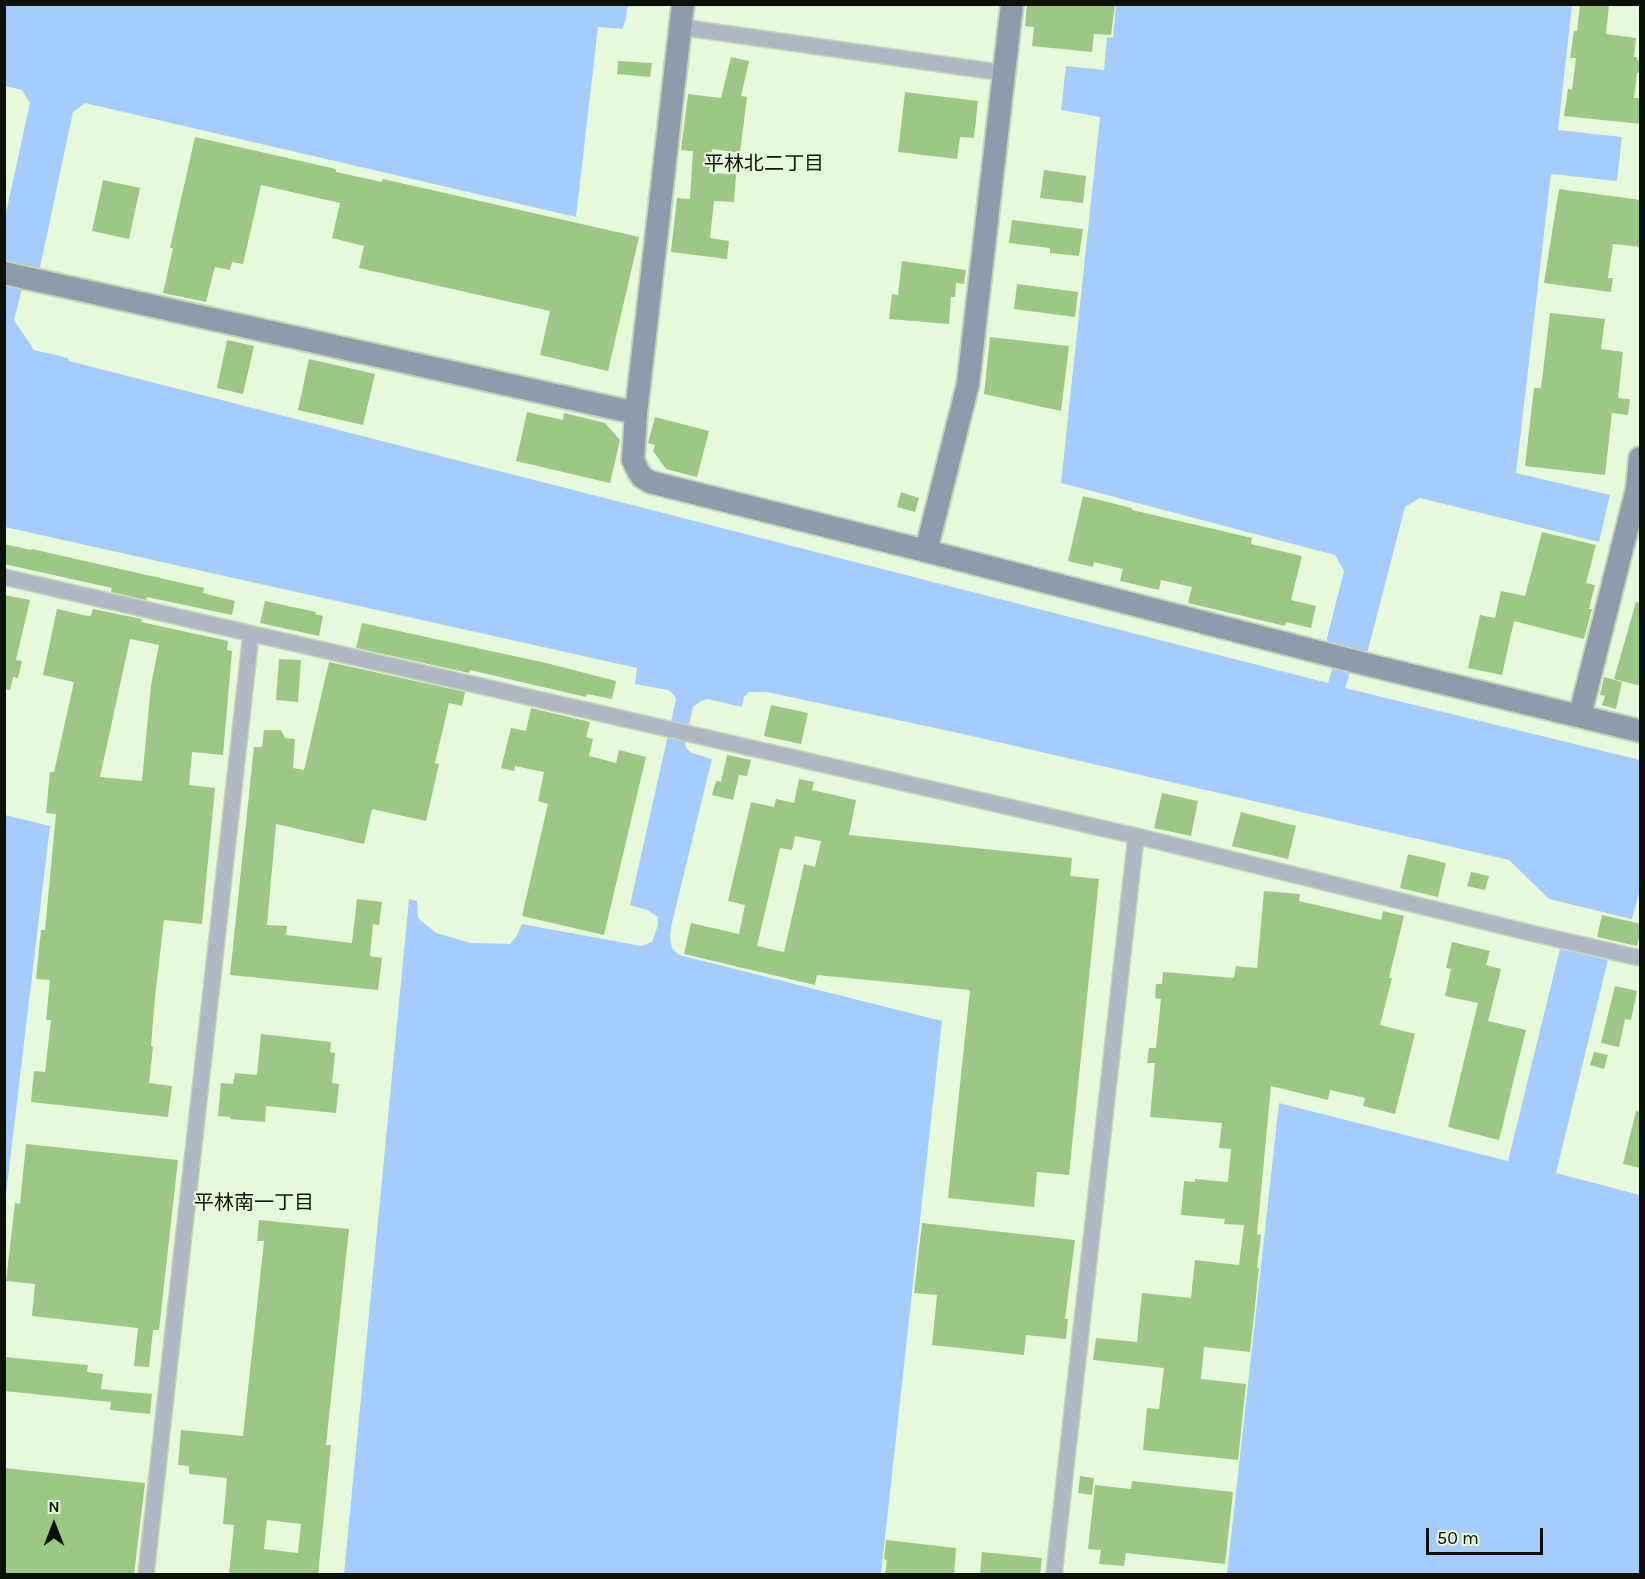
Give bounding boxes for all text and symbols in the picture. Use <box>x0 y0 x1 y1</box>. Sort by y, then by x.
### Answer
district label: 平林北二丁目 <box>704 152 824 176</box>
district label: 平林南一丁目 <box>194 1191 314 1215</box>
north arrow <box>24 1495 84 1555</box>
text: N <box>48 1497 60 1516</box>
scale bar <box>1429 1516 1546 1554</box>
text: 50 m <box>1437 1527 1479 1549</box>

